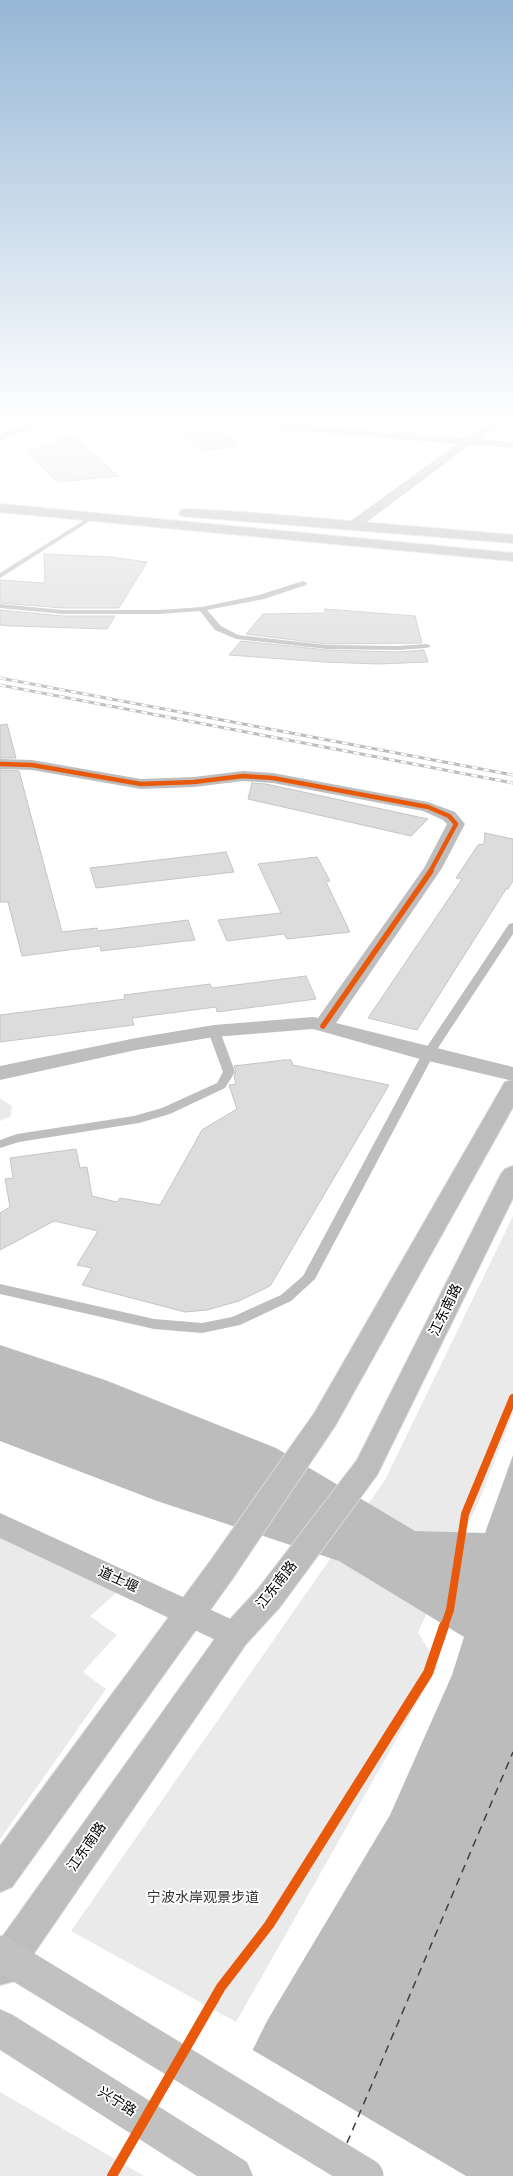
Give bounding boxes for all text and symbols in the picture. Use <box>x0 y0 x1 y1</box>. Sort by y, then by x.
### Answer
street label: 江东南路 <box>426 1281 466 1339</box>
street label: 江东南路 <box>253 1558 301 1612</box>
street label: 道士堰 <box>95 1564 141 1596</box>
street label: 江东南路 <box>64 1819 110 1875</box>
park label: 宁波水岸观景步道 <box>147 1890 259 1906</box>
street label: 兴宁路 <box>95 2084 139 2120</box>

